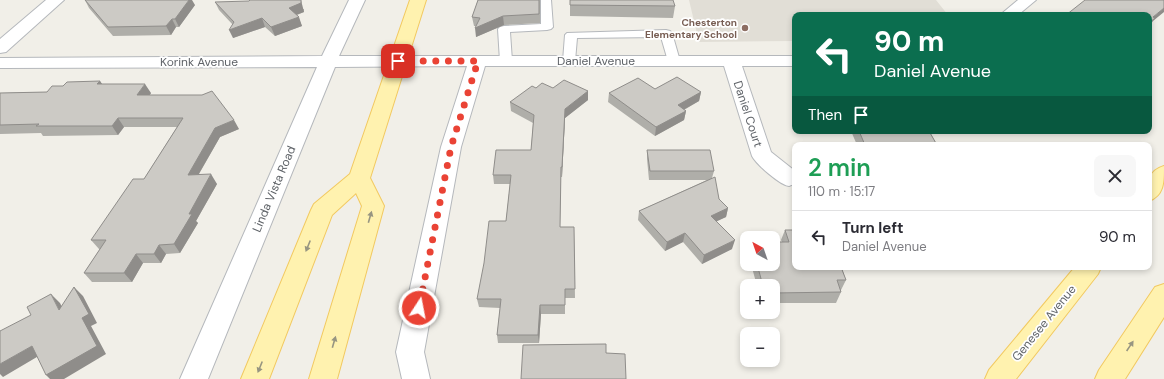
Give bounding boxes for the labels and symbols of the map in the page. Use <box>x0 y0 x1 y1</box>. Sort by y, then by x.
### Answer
place label: Chesterton Elementary School <box>645 16 737 41</box>
marker: Chesterton Elementary School <box>740 23 750 33</box>
pin <box>381 44 415 78</box>
street label: Daniel Avenue <box>557 53 635 69</box>
street label: Korink Avenue <box>160 54 238 70</box>
street label: Daniel Court <box>730 79 766 150</box>
street label: Linda Vista Road <box>249 143 299 235</box>
one-way arrow <box>367 210 373 222</box>
north arrow <box>740 231 780 271</box>
one-way arrow <box>304 240 310 252</box>
street label: Genesee Avenue <box>1008 282 1080 364</box>
position arrow <box>398 287 440 329</box>
one-way arrow <box>331 335 337 347</box>
one-way arrow <box>1126 341 1134 352</box>
one-way arrow <box>256 361 262 373</box>

